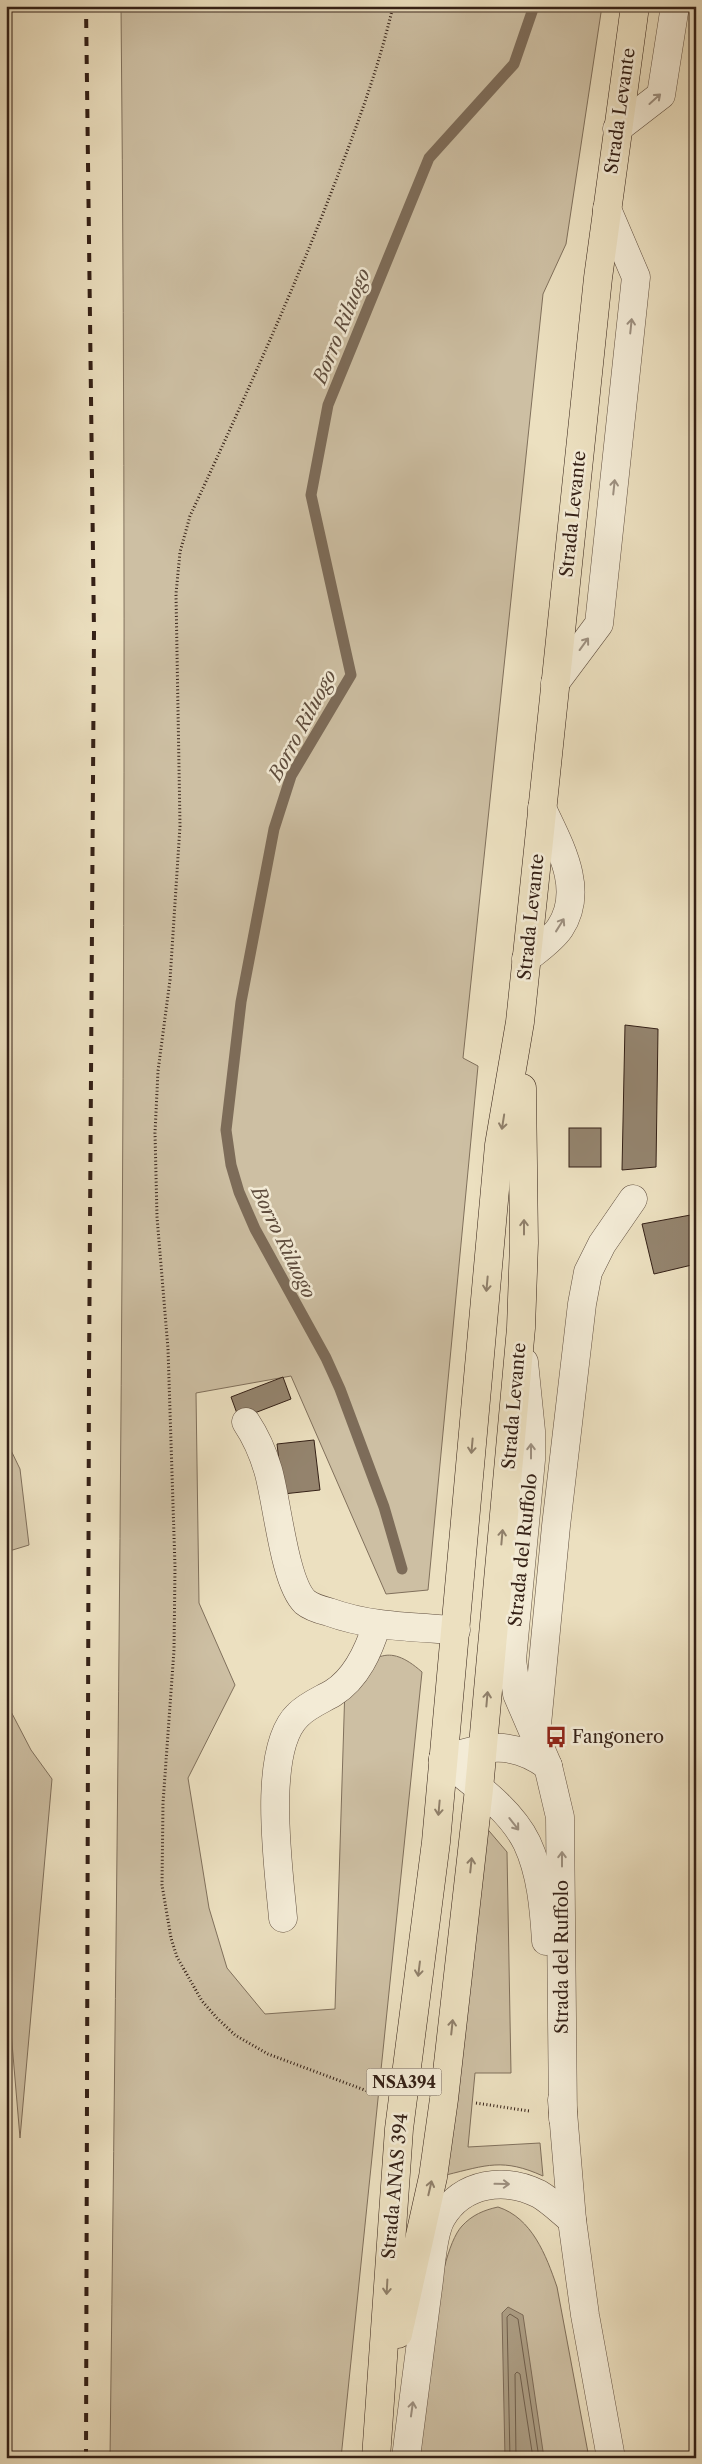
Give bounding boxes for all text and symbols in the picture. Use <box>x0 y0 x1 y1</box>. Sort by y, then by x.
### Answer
street label: Strada Levante <box>600 47 640 175</box>
one-way arrow <box>649 93 662 105</box>
water label: Borro Riluogo <box>307 265 375 389</box>
one-way arrow <box>626 318 636 334</box>
street label: Strada Levante <box>555 450 591 578</box>
one-way arrow <box>609 480 618 496</box>
one-way arrow <box>579 637 589 651</box>
water label: Borro Riluogo <box>263 666 341 786</box>
street label: Strada Levante <box>513 853 549 981</box>
one-way arrow <box>555 918 566 932</box>
one-way arrow <box>498 1114 508 1130</box>
water label: Borro Riluogo <box>246 1181 321 1302</box>
one-way arrow <box>519 1219 529 1235</box>
one-way arrow <box>482 1275 491 1291</box>
street label: Strada Levante <box>498 1342 530 1470</box>
one-way arrow <box>468 1437 477 1453</box>
one-way arrow <box>526 1443 536 1459</box>
street label: Strada del Ruffolo <box>504 1472 542 1628</box>
one-way arrow <box>497 1529 507 1545</box>
one-way arrow <box>482 1691 492 1707</box>
bus stop icon: Fangonero <box>543 1724 569 1750</box>
place label: Fangonero <box>572 1726 664 1748</box>
one-way arrow <box>434 1799 444 1815</box>
one-way arrow <box>508 1817 519 1830</box>
one-way arrow <box>557 1852 567 1868</box>
one-way arrow <box>466 1857 476 1873</box>
street label: Strada del Ruffolo <box>551 1880 573 2034</box>
one-way arrow <box>414 1961 424 1977</box>
one-way arrow <box>447 2019 457 2035</box>
road number: NSA394 <box>366 2068 442 2096</box>
street label: Strada ANAS 394 <box>378 2112 412 2260</box>
one-way arrow <box>494 2179 510 2189</box>
one-way arrow <box>426 2180 435 2196</box>
one-way arrow <box>383 2279 392 2295</box>
one-way arrow <box>407 2402 417 2418</box>

